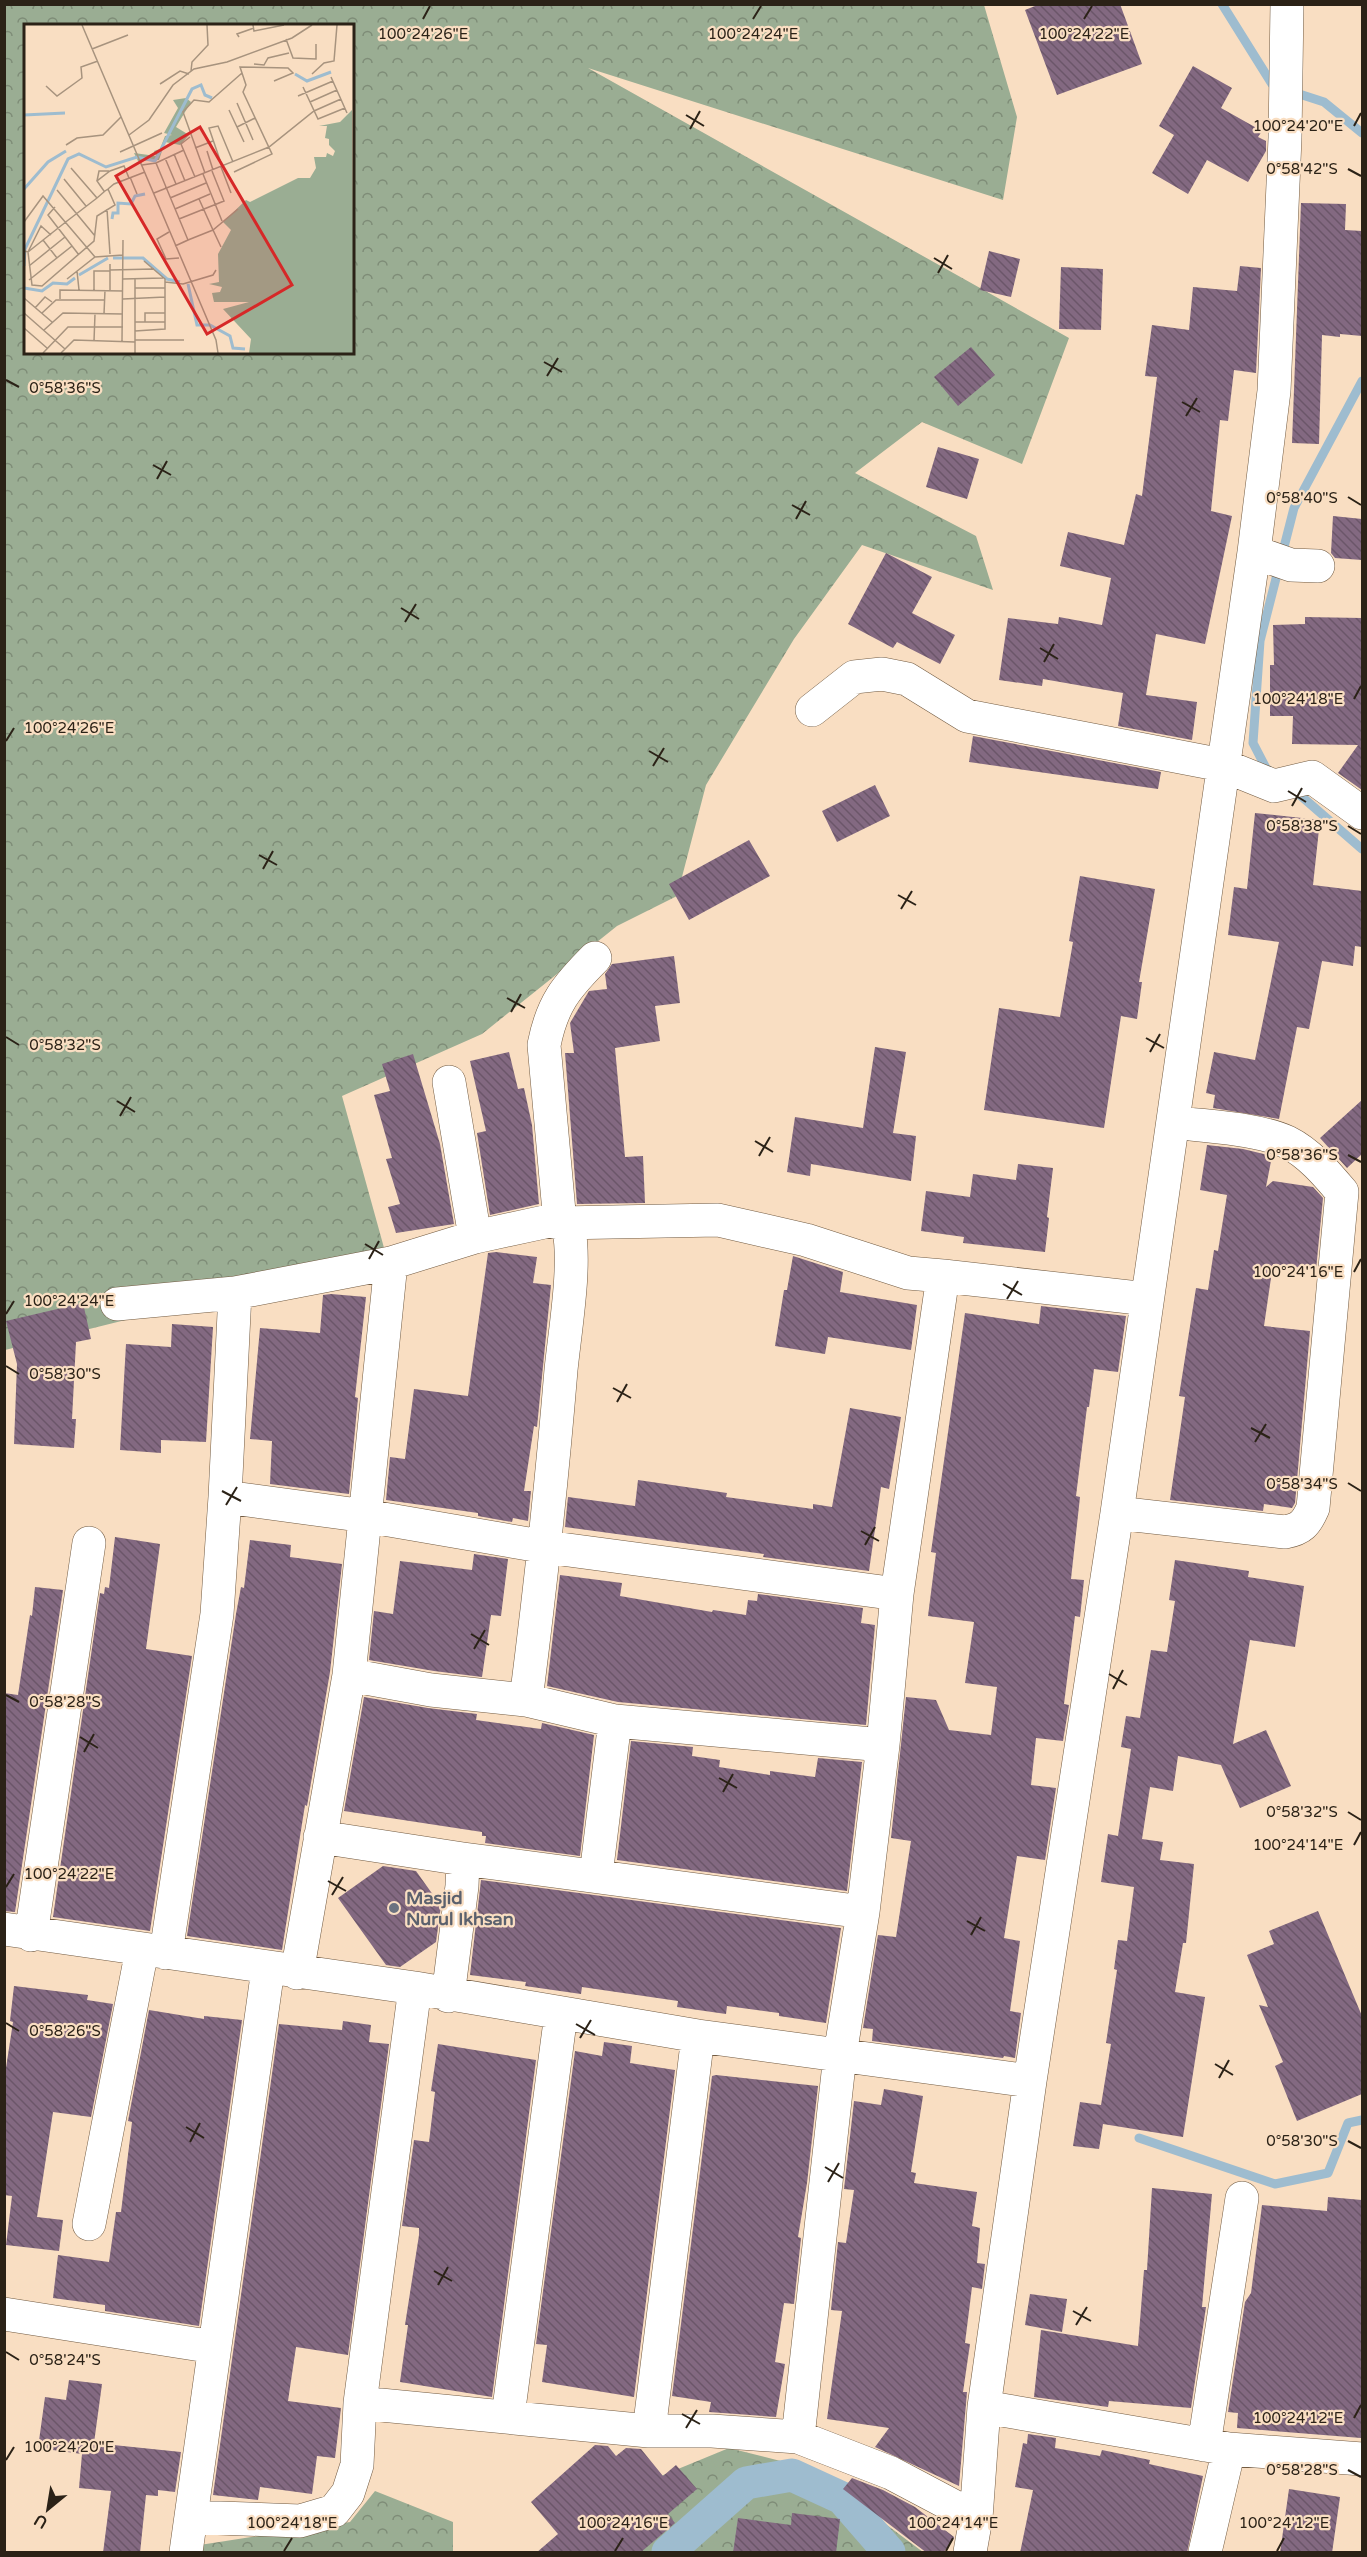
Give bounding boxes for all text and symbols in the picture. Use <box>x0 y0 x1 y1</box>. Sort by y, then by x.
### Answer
inset map <box>24 24 354 354</box>
text: 100°24'26"E <box>378 25 468 43</box>
text: 100°24'24"E <box>708 25 798 43</box>
text: 100°24'22"E <box>1039 25 1129 43</box>
text: 100°24'20"E <box>1253 117 1343 135</box>
text: 0°58'42"S <box>1266 160 1338 178</box>
text: 0°58'36"S <box>29 379 101 397</box>
text: 0°58'40"S <box>1266 489 1338 507</box>
text: 100°24'18"E <box>1253 690 1343 708</box>
text: 100°24'26"E <box>24 719 114 737</box>
text: 0°58'38"S <box>1266 817 1338 835</box>
text: 0°58'32"S <box>29 1036 101 1054</box>
text: 0°58'36"S <box>1266 1146 1338 1164</box>
text: 100°24'16"E <box>1253 1263 1343 1281</box>
text: 100°24'24"E <box>24 1292 114 1310</box>
text: 0°58'30"S <box>29 1365 101 1383</box>
text: 0°58'34"S <box>1266 1475 1338 1493</box>
text: 0°58'28"S <box>29 1693 101 1711</box>
text: 0°58'32"S <box>1266 1803 1338 1821</box>
text: 100°24'14"E <box>1253 1836 1343 1854</box>
text: 100°24'22"E <box>24 1865 114 1883</box>
place label: Masjid Nurul Ikhsan <box>406 1887 514 1930</box>
marker: Masjid Nurul Ikhsan <box>387 1901 401 1915</box>
text: 0°58'26"S <box>29 2022 101 2040</box>
text: 0°58'30"S <box>1266 2132 1338 2150</box>
text: 0°58'24"S <box>29 2351 101 2369</box>
text: 100°24'12"E <box>1253 2409 1343 2427</box>
text: 100°24'20"E <box>24 2438 114 2456</box>
text: 0°58'28"S <box>1266 2461 1338 2479</box>
north arrow <box>18 2479 78 2539</box>
text: U <box>31 2509 51 2533</box>
text: 100°24'18"E <box>247 2514 337 2532</box>
text: 100°24'16"E <box>578 2514 668 2532</box>
text: 100°24'14"E <box>908 2514 998 2532</box>
text: 100°24'12"E <box>1239 2514 1329 2532</box>

